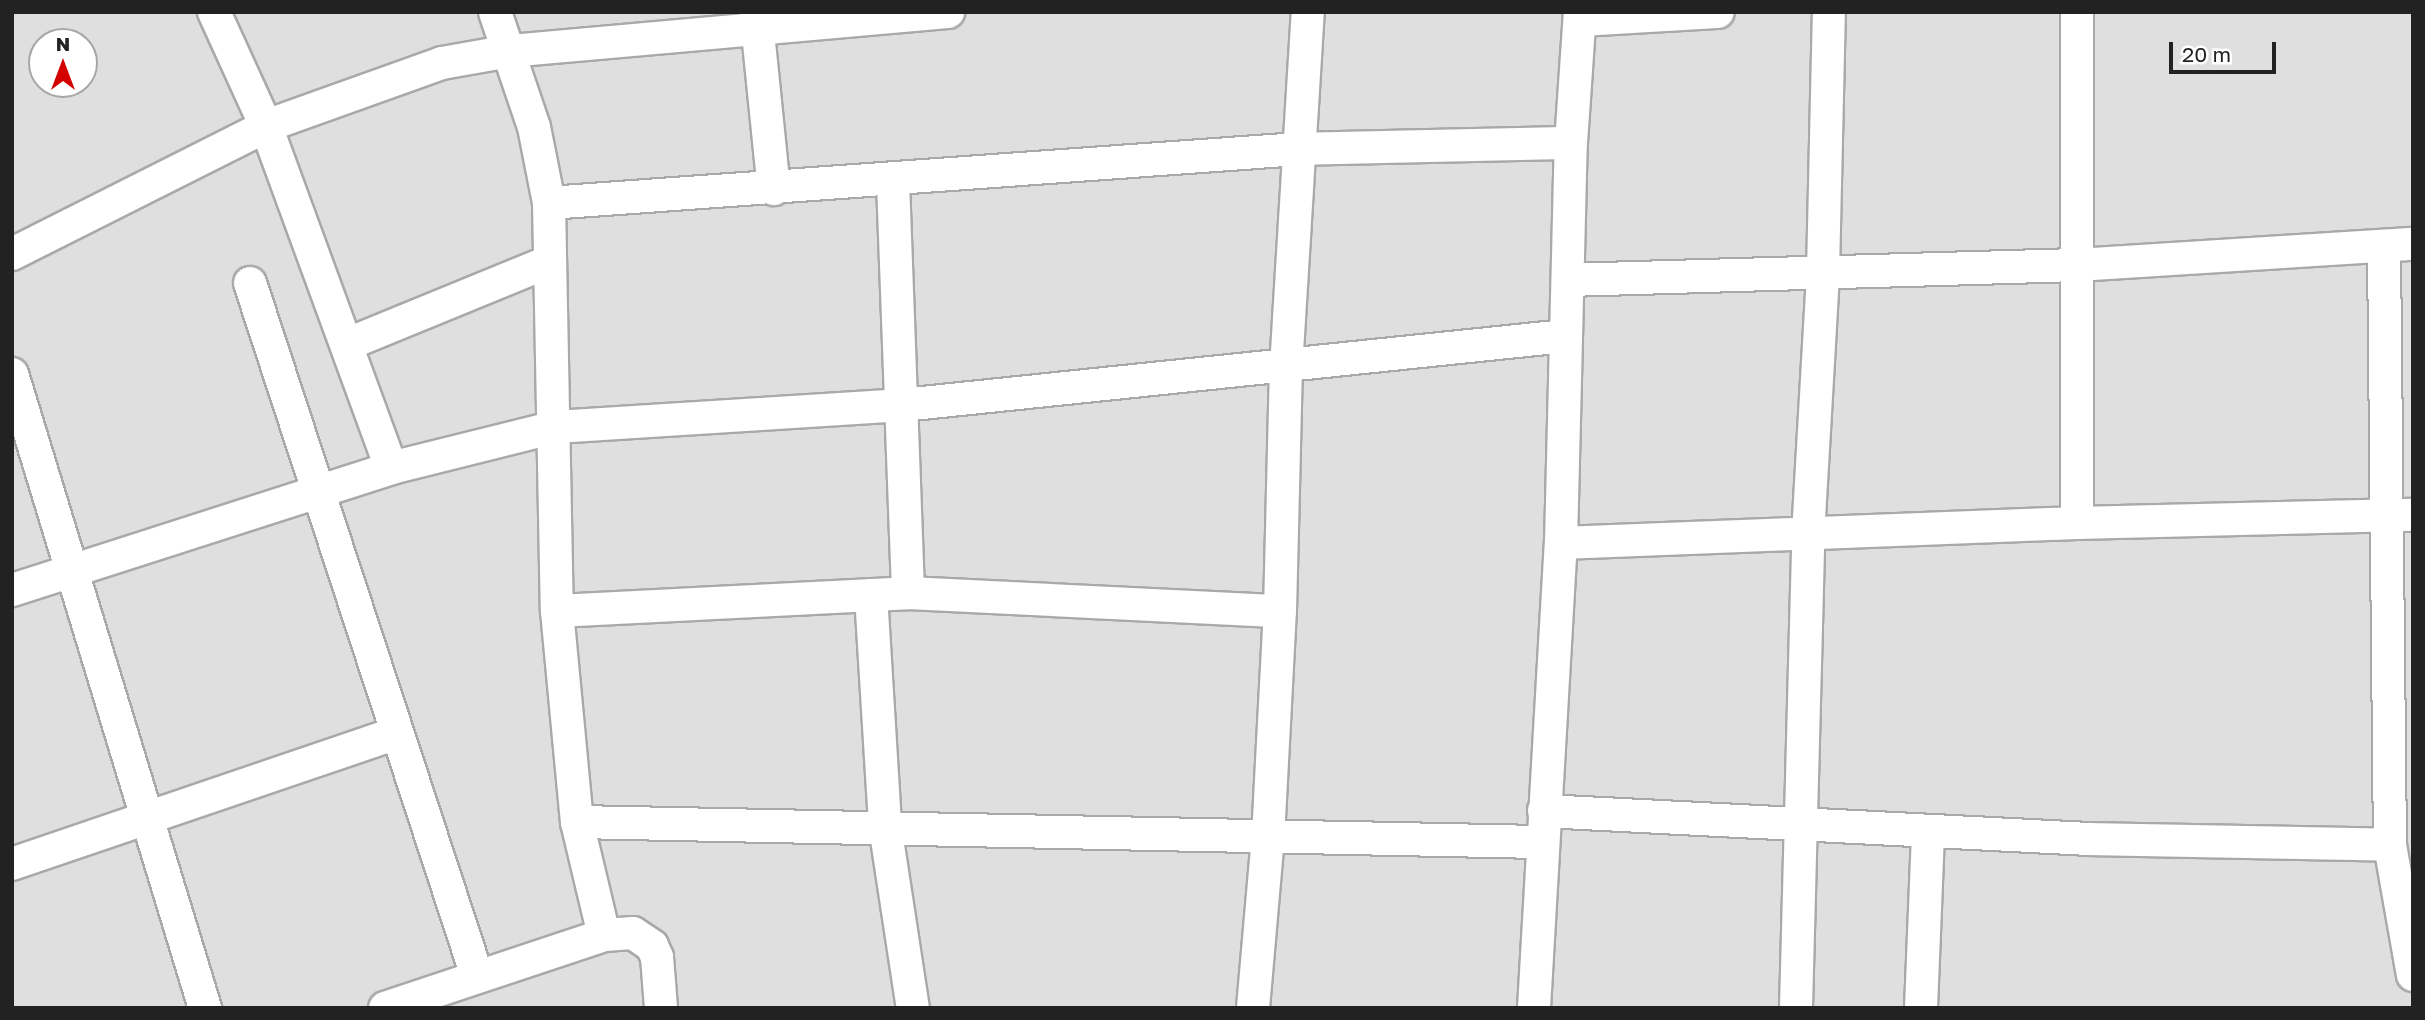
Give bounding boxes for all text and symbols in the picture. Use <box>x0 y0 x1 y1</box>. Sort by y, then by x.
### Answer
north arrow <box>28 28 98 98</box>
scale bar <box>2173 28 2280 72</box>
text: N <box>56 32 70 55</box>
text: 20 m <box>2182 41 2231 67</box>

